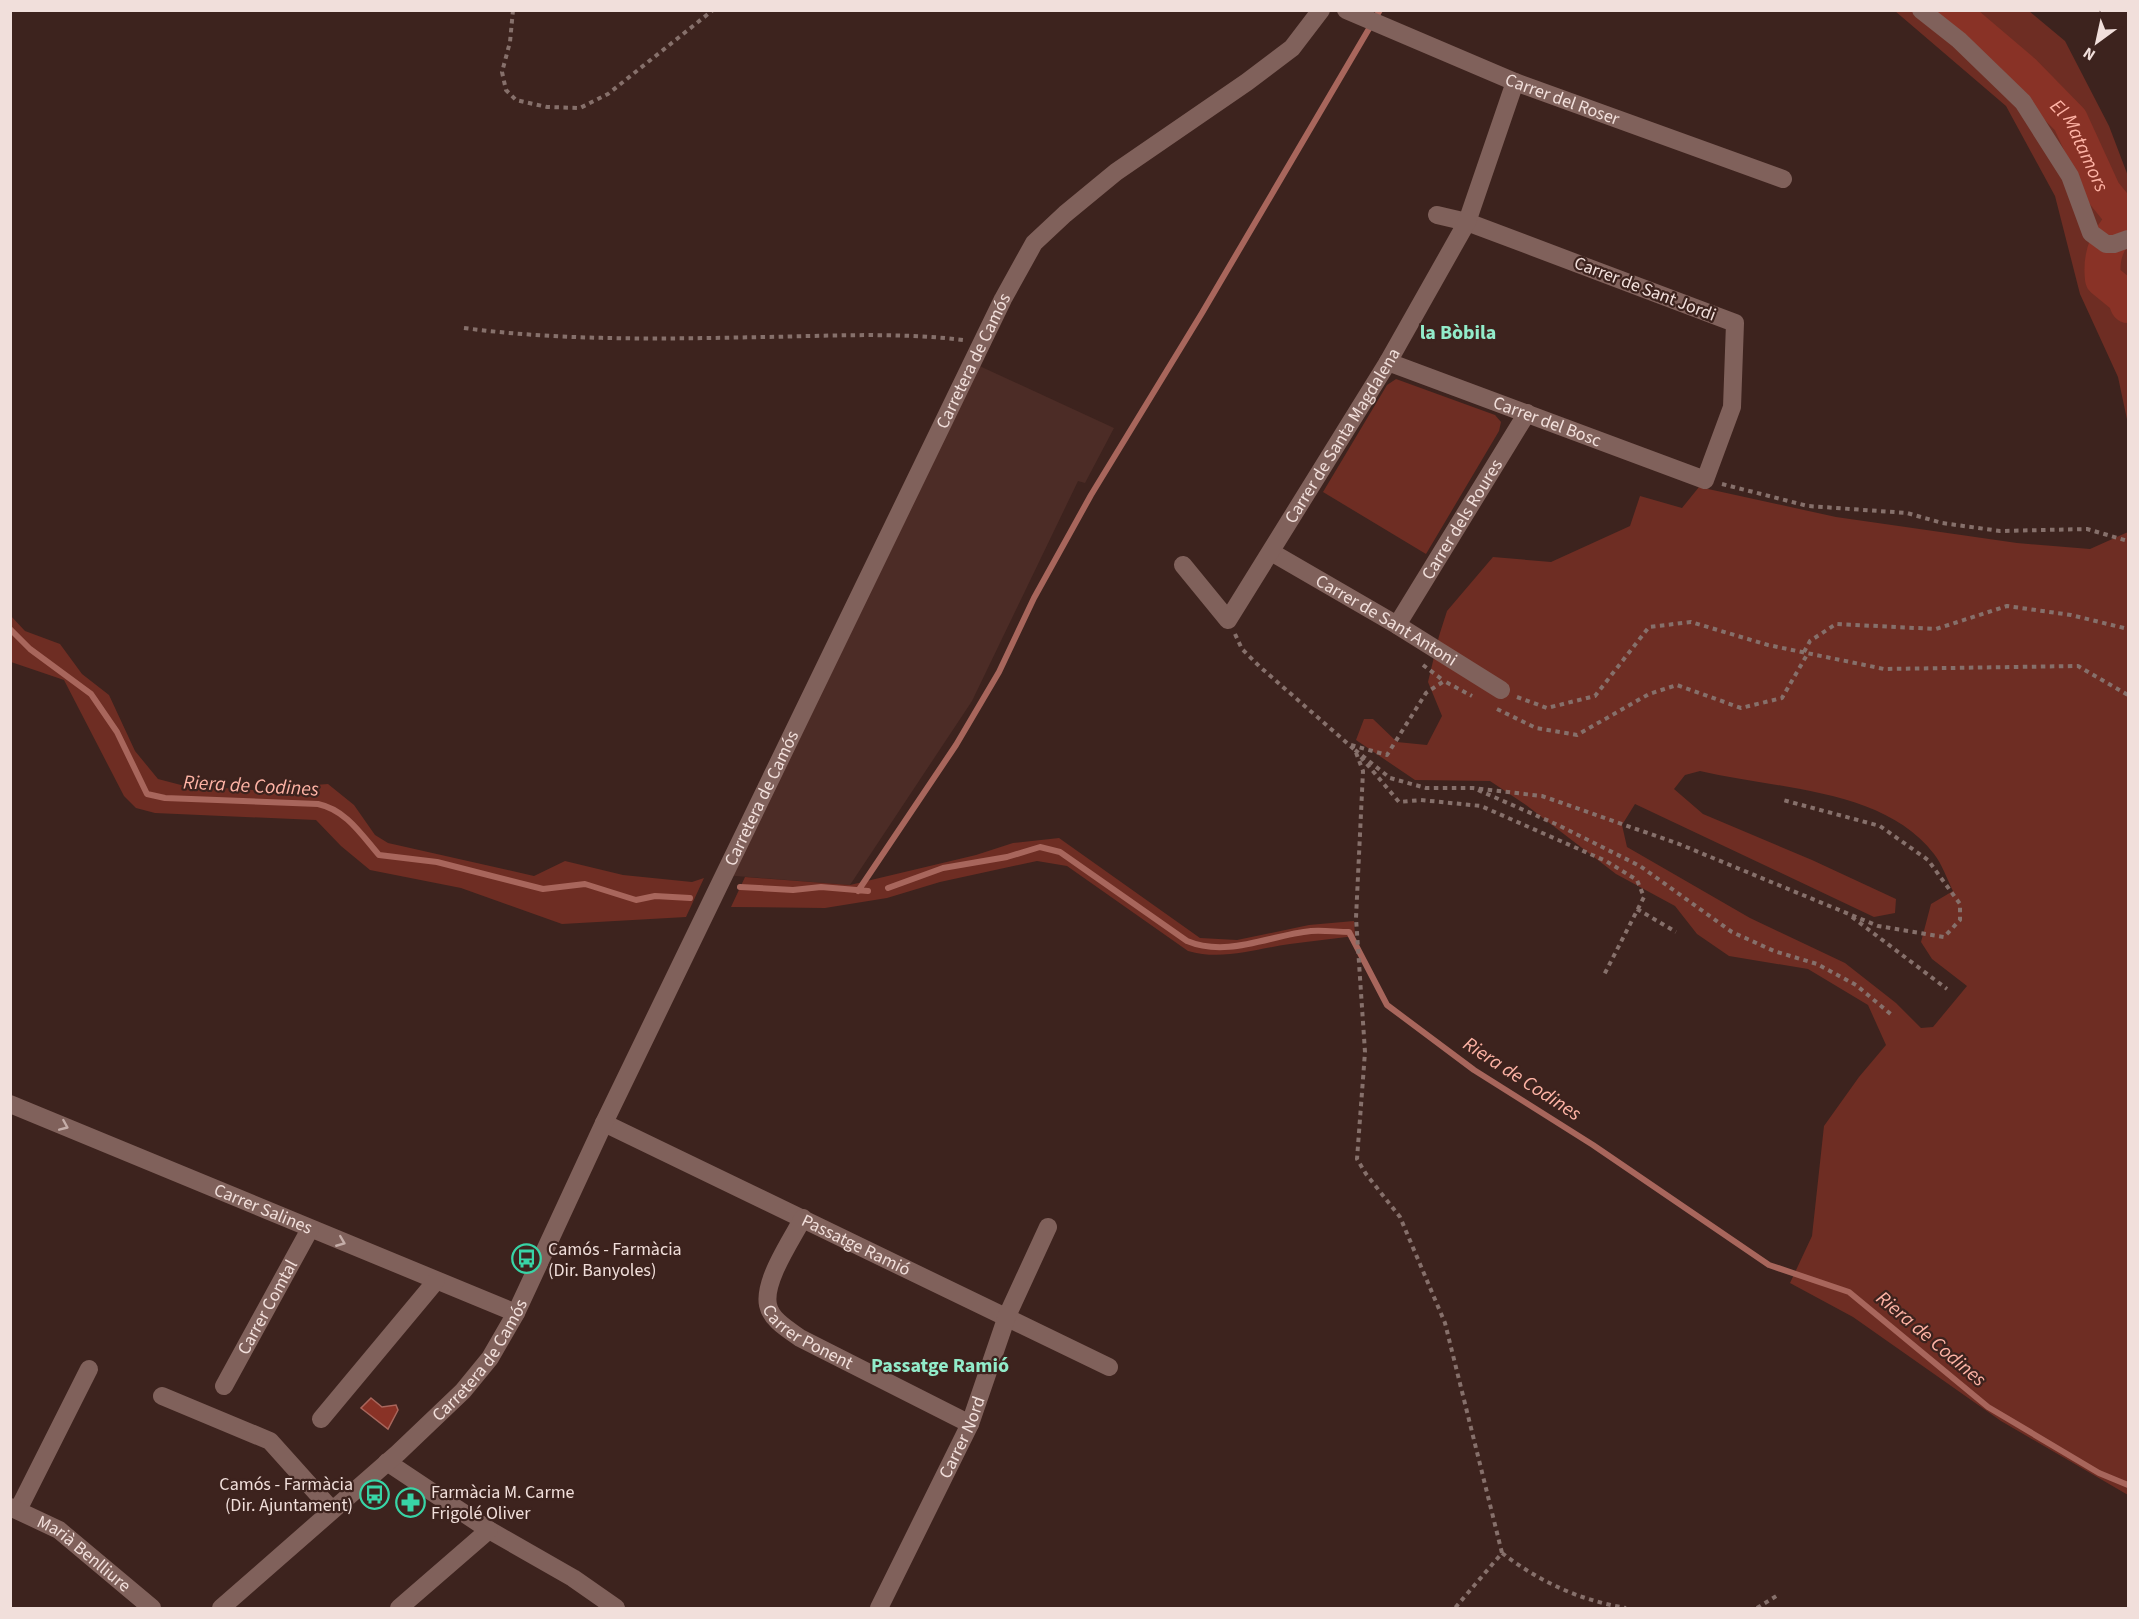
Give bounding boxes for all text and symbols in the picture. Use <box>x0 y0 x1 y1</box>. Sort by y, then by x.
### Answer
north arrow <box>2067 12 2127 72</box>
text: N <box>2079 42 2100 66</box>
street label: Carrer del Roser <box>1501 67 1624 132</box>
water label: El Matamors <box>2043 93 2115 197</box>
street label: Carrer de Sant Jordi <box>1570 250 1720 328</box>
street label: Carretera de Camós <box>930 288 1017 433</box>
district label: la Bòbila <box>1420 319 1496 347</box>
street label: Carrer de Santa Magdalena <box>1278 343 1406 528</box>
street label: Carrer del Bosc <box>1490 390 1605 453</box>
street label: Carrer dels Roures <box>1415 454 1508 584</box>
street label: Carrer de Sant Antoni <box>1311 568 1462 672</box>
street label: Carretera de Camós <box>718 726 805 870</box>
water label: Riera de Codines <box>182 768 320 804</box>
water label: Riera de Codines <box>1457 1030 1587 1128</box>
one-way arrow <box>58 1119 69 1131</box>
street label: Carrer Salines <box>210 1177 316 1240</box>
street label: Passatge Ramió <box>798 1208 915 1282</box>
one-way arrow <box>335 1235 346 1247</box>
place label: Camós - Farmàcia (Dir. Banyoles) <box>548 1237 682 1283</box>
bus stop icon: Camós - Farmàcia (Dir. Banyoles) <box>511 1243 543 1275</box>
street label: Carrer Comtal <box>231 1255 303 1359</box>
water label: Riera de Codines <box>1870 1285 1992 1393</box>
street label: Carretera de Camós <box>426 1295 533 1427</box>
street label: Carrer Ponent <box>756 1300 858 1375</box>
district label: Passatge Ramió <box>871 1352 1009 1380</box>
street label: Carrer Nord <box>933 1393 991 1483</box>
place label: Camós - Farmàcia (Dir. Ajuntament) <box>219 1472 353 1518</box>
bus stop icon: Camós - Farmàcia (Dir. Ajuntament) <box>358 1478 390 1510</box>
place label: Farmàcia M. Carme Frigolé Oliver <box>431 1480 575 1526</box>
pharmacy icon: Farmàcia M. Carme Frigolé Oliver <box>394 1486 426 1518</box>
street label: Marià Benlliure <box>33 1509 136 1598</box>

